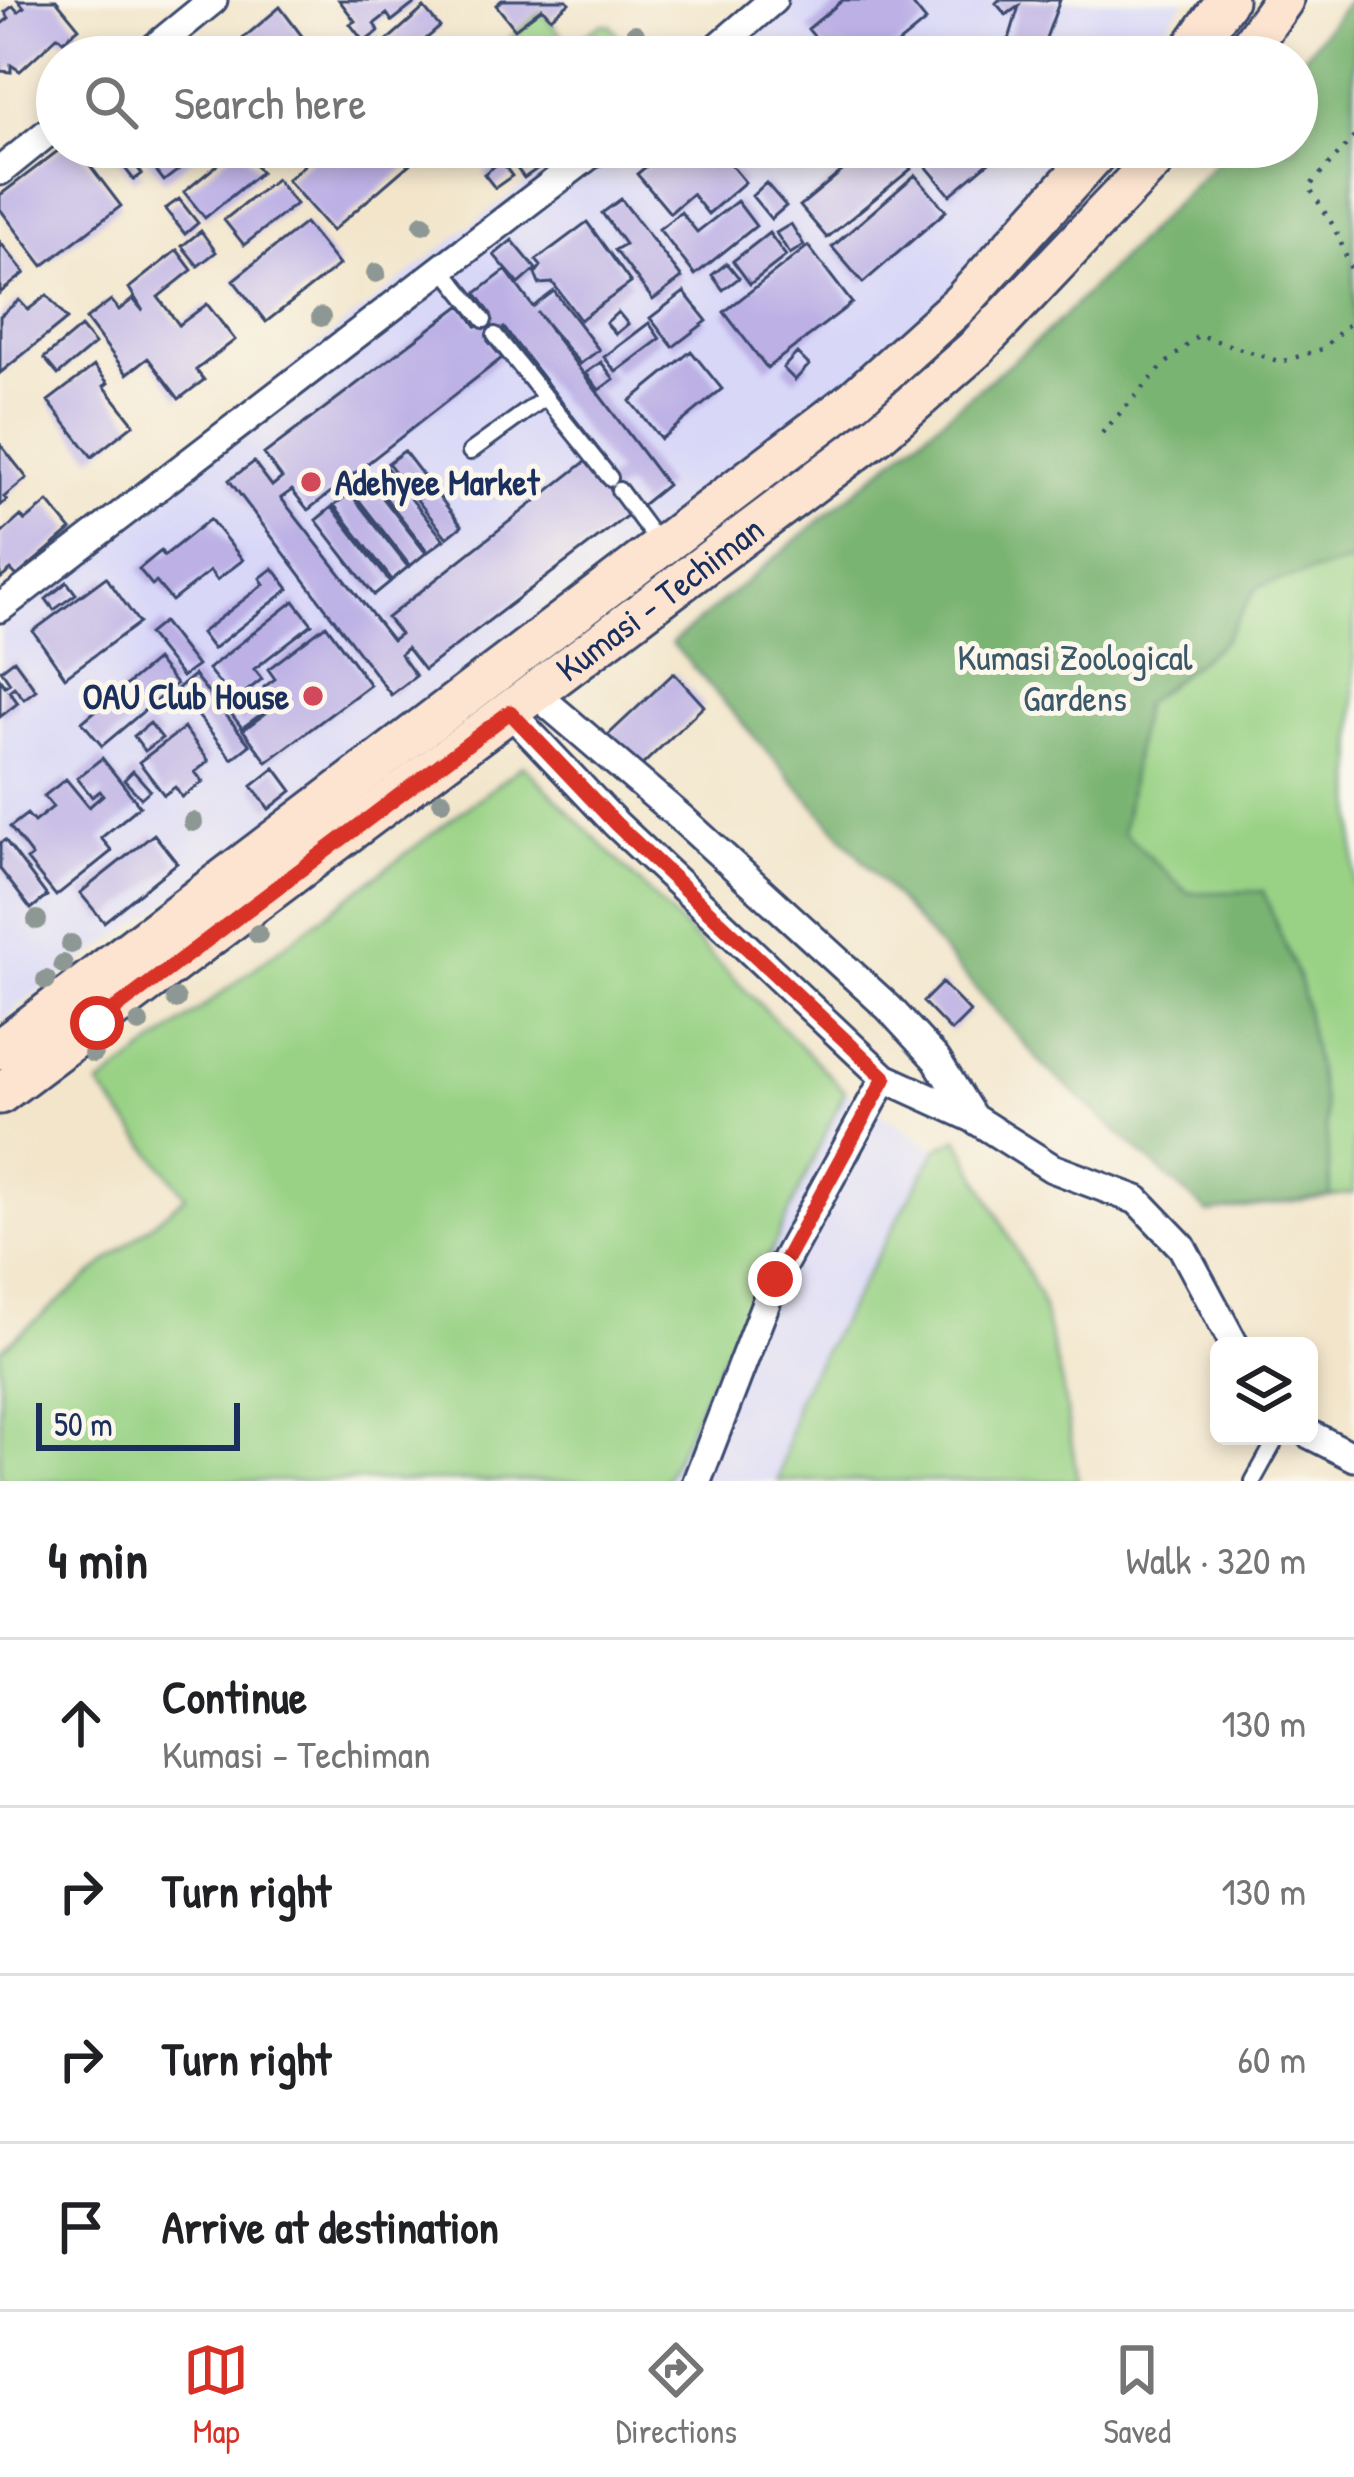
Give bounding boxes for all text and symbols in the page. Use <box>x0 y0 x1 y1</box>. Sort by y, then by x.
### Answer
search box <box>36 36 1318 168</box>
icon: search <box>78 69 144 135</box>
text: Search here <box>174 72 366 133</box>
place label: Adehyee Market <box>335 457 541 507</box>
marker: Adehyee Market <box>298 469 324 495</box>
street label: Kumasi - Techiman <box>545 504 773 692</box>
park label: Kumasi Zoological Gardens <box>957 632 1193 722</box>
place label: OAU Club House <box>83 671 290 720</box>
marker: OAU Club House <box>300 683 326 709</box>
route start <box>70 996 124 1050</box>
route end <box>748 1252 802 1306</box>
map controls <box>1210 1337 1318 1445</box>
button: layers <box>1210 1337 1318 1445</box>
scale bar <box>36 1397 240 1450</box>
text: 50 m <box>54 1402 113 1446</box>
text: 4 min <box>48 1525 148 1594</box>
text: Walk · 320 m <box>1126 1533 1306 1586</box>
text: Continue <box>162 1666 307 1727</box>
icon: ahead <box>48 1690 114 1756</box>
text: 130 m <box>1221 1696 1306 1749</box>
text: Kumasi - Techiman <box>162 1727 431 1780</box>
icon: right <box>48 1858 114 1924</box>
text: Turn right <box>162 1860 331 1921</box>
text: 130 m <box>1221 1864 1306 1917</box>
icon: right <box>48 2026 114 2092</box>
text: Turn right <box>162 2028 331 2089</box>
text: 60 m <box>1237 2032 1306 2085</box>
icon: arrive <box>48 2194 114 2260</box>
text: Arrive at destination <box>162 2196 499 2257</box>
tab: Map <box>183 2337 249 2453</box>
tab: Directions <box>616 2337 737 2453</box>
tab: Saved <box>1103 2337 1171 2453</box>

